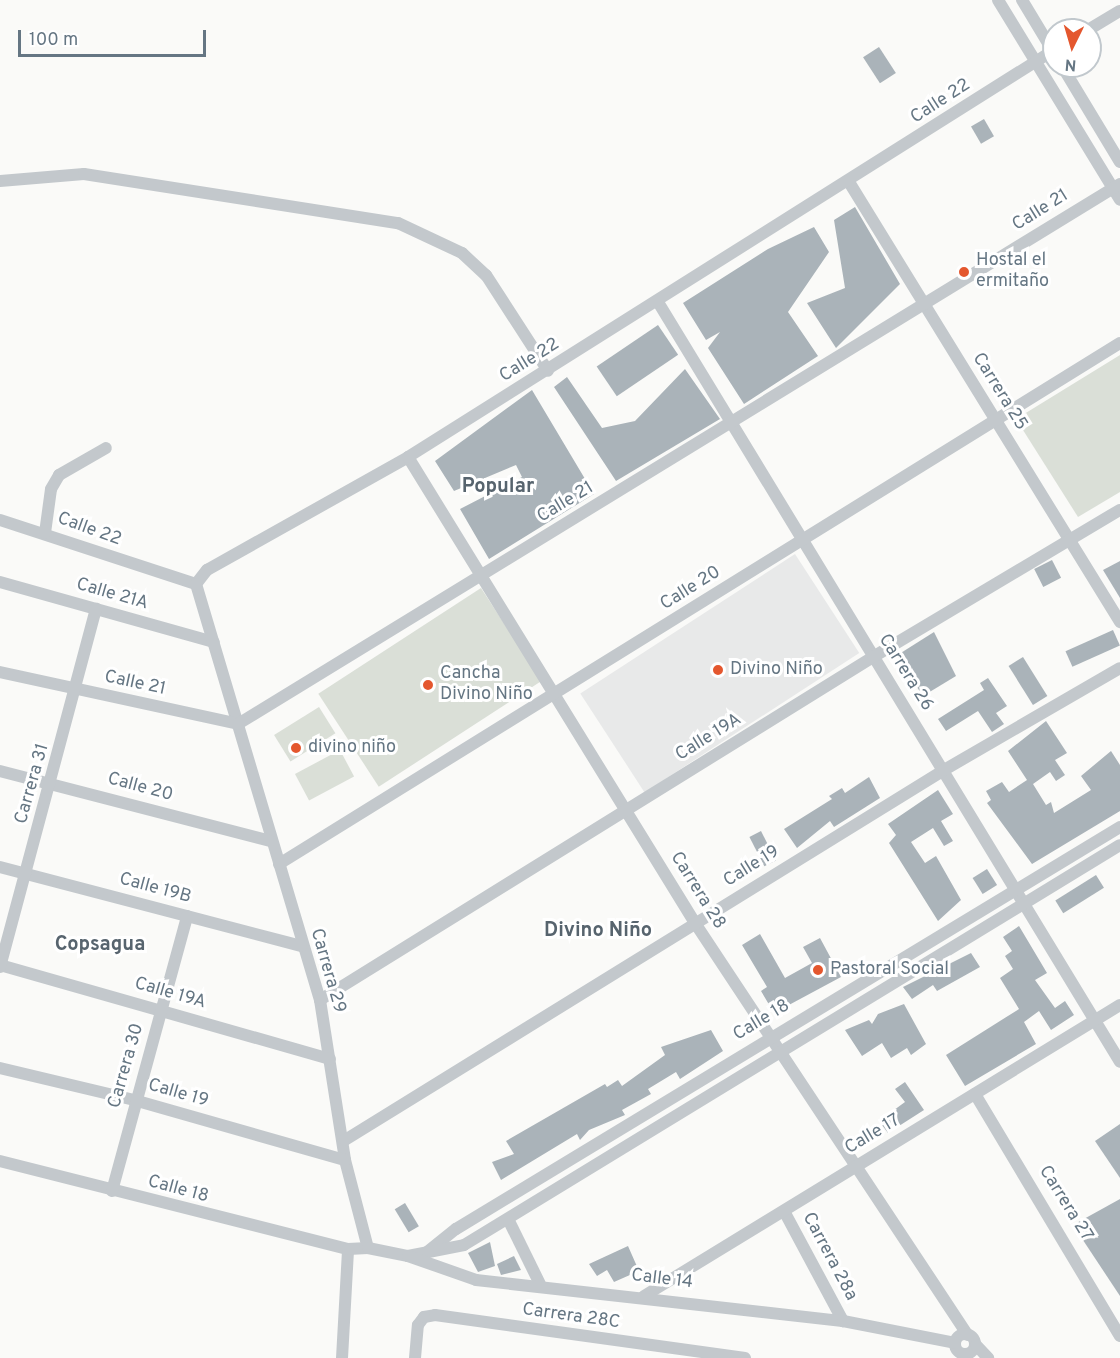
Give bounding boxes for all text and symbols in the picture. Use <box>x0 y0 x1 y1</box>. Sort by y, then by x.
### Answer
scale bar <box>21 18 208 56</box>
north arrow <box>1042 18 1102 78</box>
text: 100 m <box>29 29 78 52</box>
text: N <box>1064 53 1077 74</box>
street label: Calle 22 <box>907 75 975 129</box>
street label: Calle 21 <box>1009 185 1073 237</box>
place label: Hostal el ermitaño <box>976 251 1049 294</box>
marker: Hostal el ermitaño <box>957 265 971 279</box>
street label: Calle 22 <box>496 334 564 388</box>
street label: Carrera 25 <box>967 349 1031 435</box>
district label: Popular <box>462 475 534 499</box>
street label: Calle 21 <box>534 478 598 528</box>
street label: Calle 22 <box>54 508 124 552</box>
street label: Calle 20 <box>657 562 725 616</box>
street label: Calle 21A <box>74 574 150 616</box>
street label: Carrera 26 <box>873 630 937 716</box>
place label: Divino Niño <box>730 659 823 681</box>
marker: Divino Niño <box>711 663 725 677</box>
place label: Cancha Divino Niño <box>440 664 533 706</box>
street label: Calle 21 <box>102 667 168 701</box>
marker: Cancha Divino Niño <box>421 678 435 692</box>
street label: Calle 19A <box>672 709 746 767</box>
place label: divino niño <box>308 737 396 759</box>
street label: Carrera 31 <box>11 741 55 827</box>
marker: divino niño <box>289 741 303 755</box>
street label: Calle 20 <box>105 769 175 807</box>
street label: Calle 19 <box>720 841 784 893</box>
street label: Carrera 28 <box>665 848 729 934</box>
street label: Calle 19B <box>117 869 193 909</box>
district label: Divino Niño <box>544 919 652 943</box>
street label: Carrera 29 <box>305 926 349 1016</box>
district label: Copsagua <box>55 933 145 957</box>
place label: Pastoral Social <box>830 959 949 981</box>
marker: Pastoral Social <box>811 963 825 977</box>
street label: Calle 19A <box>132 973 208 1015</box>
street label: Calle 18 <box>730 996 794 1046</box>
street label: Carrera 30 <box>105 1021 149 1111</box>
street label: Calle 19 <box>145 1075 211 1113</box>
street label: Calle 17 <box>842 1110 904 1160</box>
street label: Carrera 27 <box>1033 1162 1097 1246</box>
street label: Calle 18 <box>145 1172 211 1208</box>
street label: Carrera 28a <box>797 1209 861 1305</box>
street label: Calle 14 <box>630 1266 694 1294</box>
street label: Carrera 28C <box>521 1299 621 1335</box>

